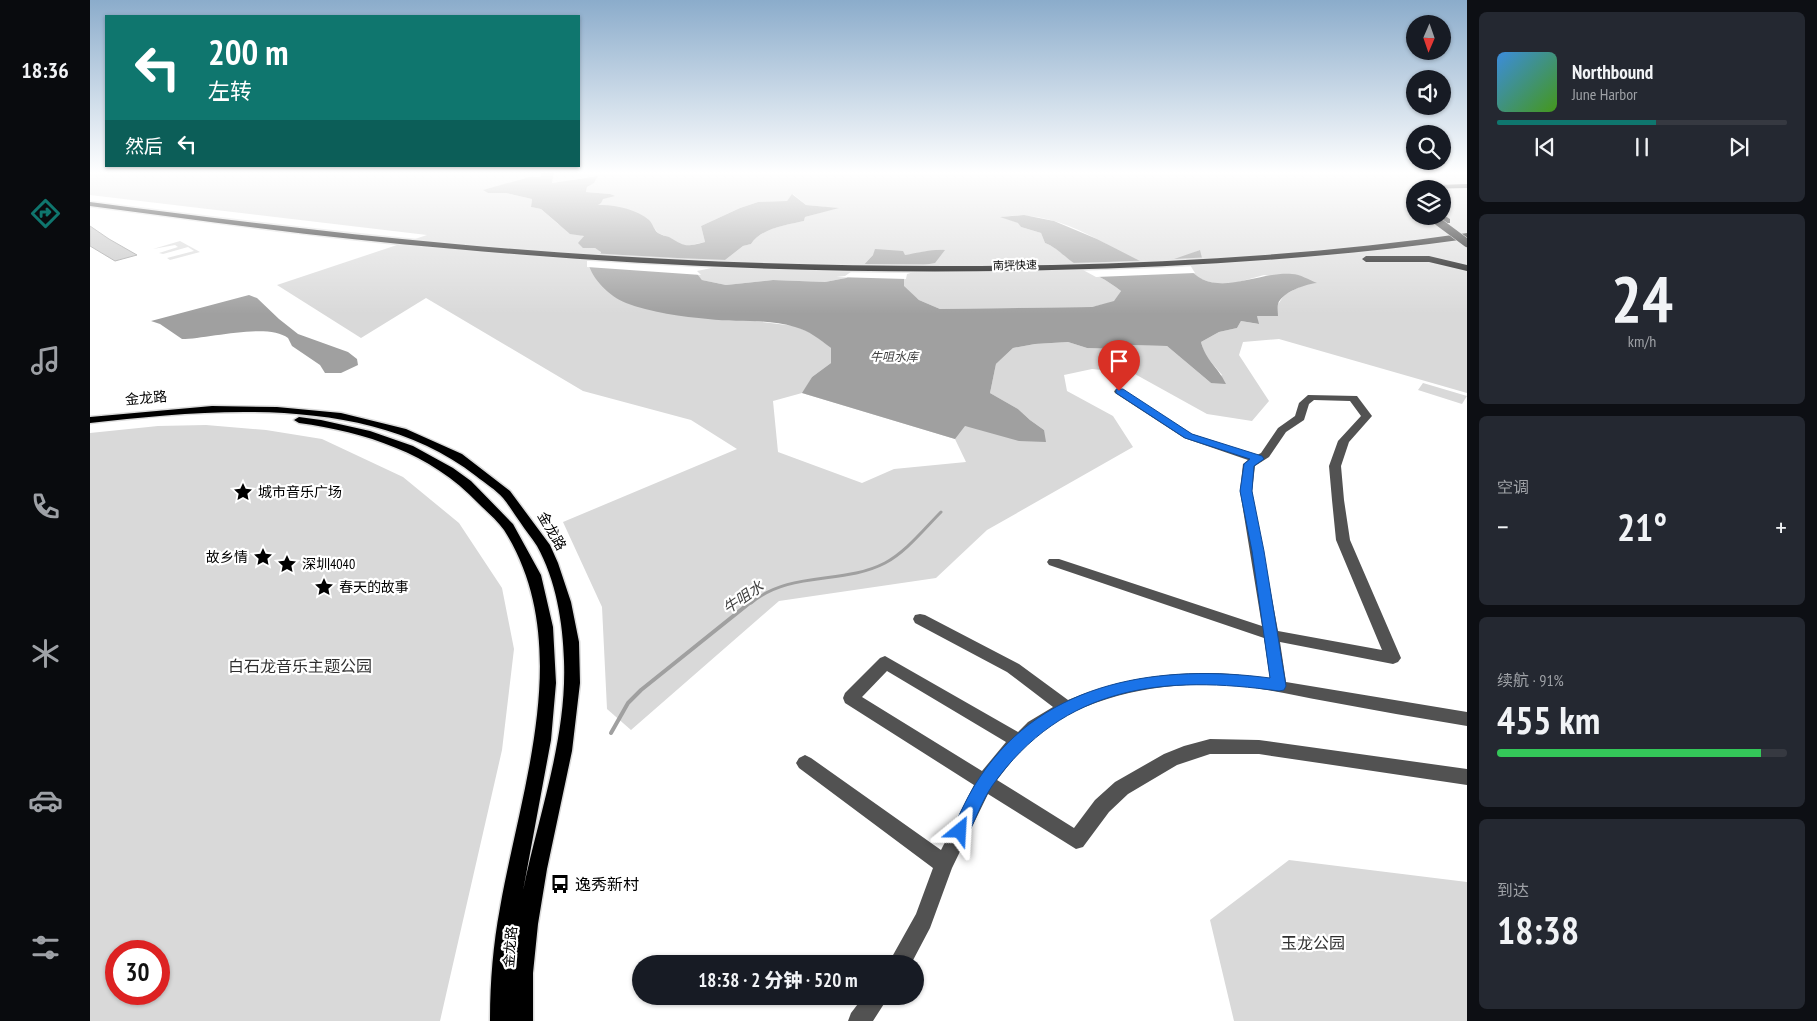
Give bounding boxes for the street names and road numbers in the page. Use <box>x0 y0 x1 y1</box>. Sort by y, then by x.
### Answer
street label: 南坪快速 <box>993 258 1037 272</box>
street label: 金龙路 <box>124 387 168 409</box>
street label: 金龙路 <box>534 508 570 554</box>
street label: 金龙路 <box>499 925 521 969</box>

